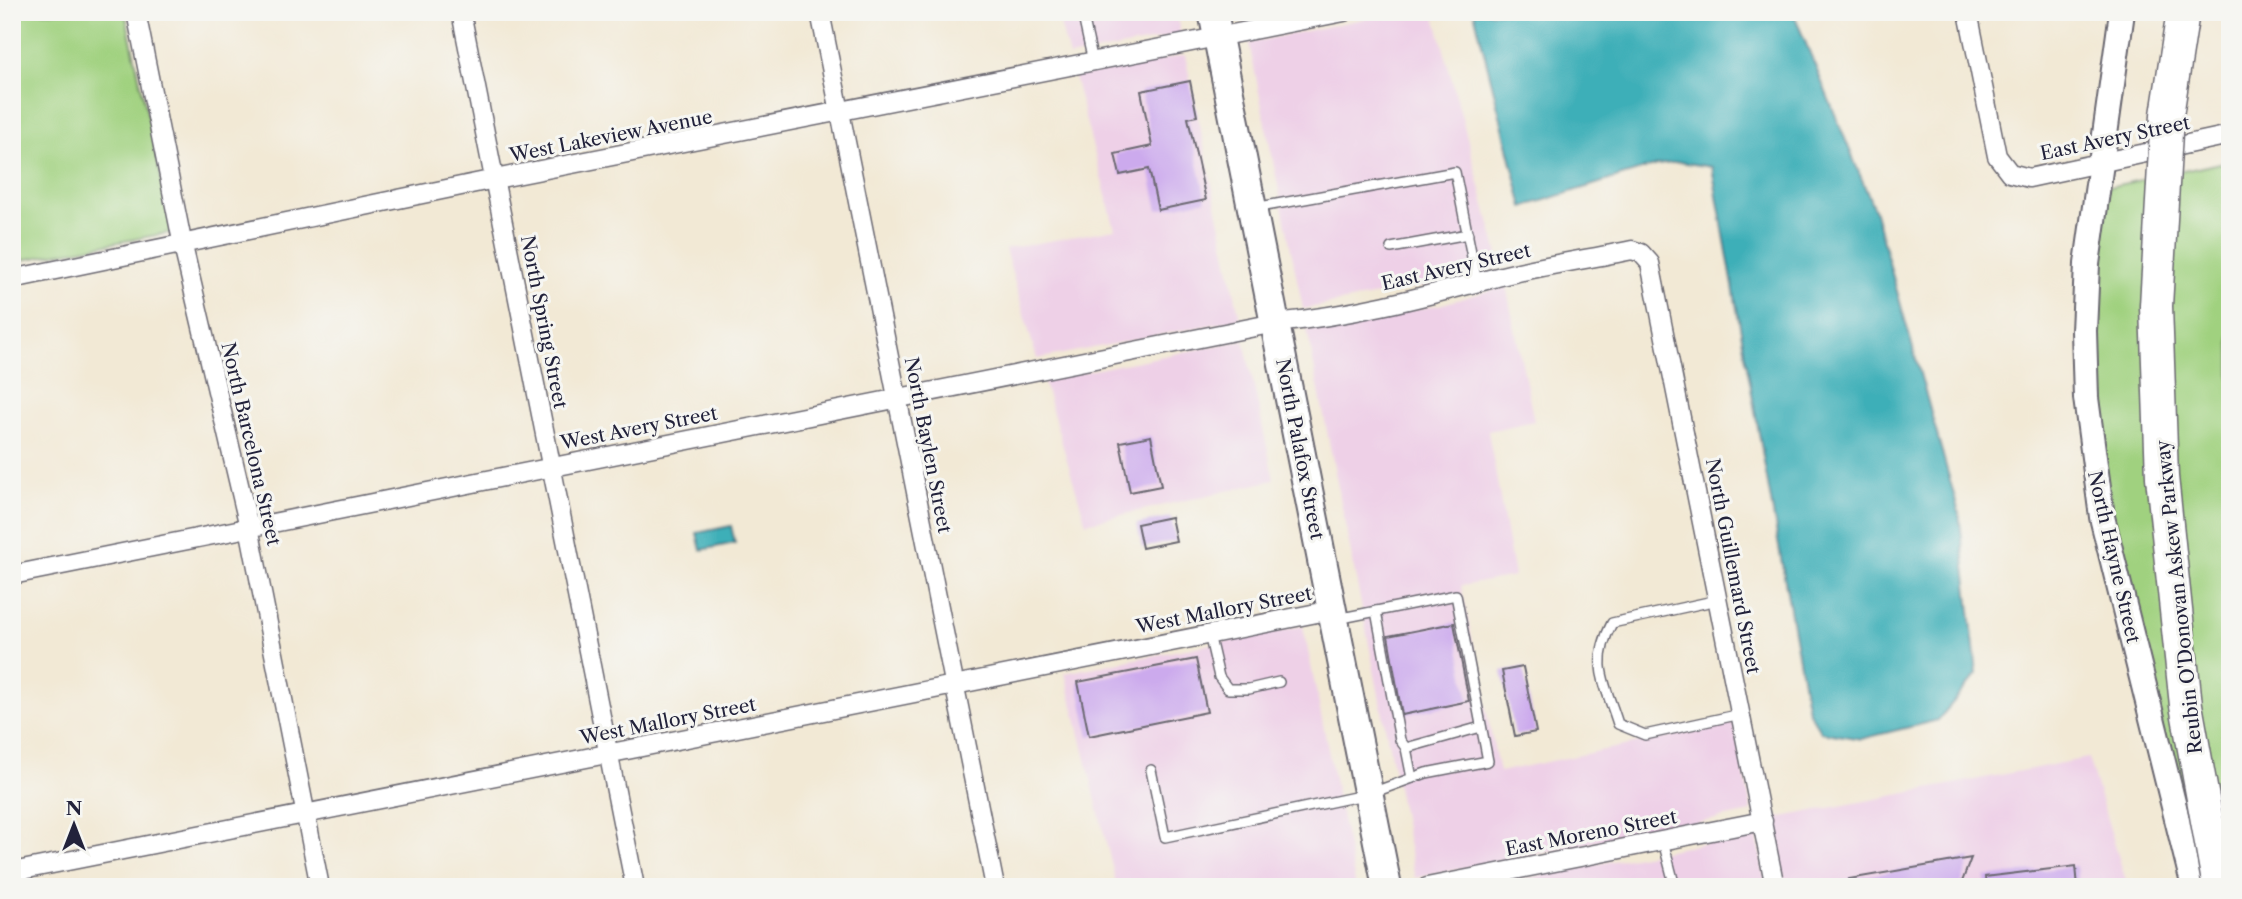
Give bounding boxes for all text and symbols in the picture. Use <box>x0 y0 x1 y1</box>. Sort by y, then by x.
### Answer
street label: West Lakeview Avenue <box>507 105 714 167</box>
street label: East Avery Street <box>2038 111 2192 165</box>
street label: North Spring Street <box>516 233 572 411</box>
street label: East Avery Street <box>1379 239 1533 295</box>
street label: North Barcelona Street <box>216 340 286 548</box>
street label: North Baylen Street <box>900 355 956 535</box>
street label: North Palafox Street <box>1271 357 1329 542</box>
street label: West Avery Street <box>558 401 720 455</box>
street label: Reubin O'Donovan Askew Parkway <box>2151 438 2207 755</box>
street label: North Guillemard Street <box>1701 456 1765 676</box>
street label: North Hayne Street <box>2083 469 2145 646</box>
street label: West Mallory Street <box>1133 582 1314 639</box>
street label: West Mallory Street <box>577 693 758 750</box>
north arrow <box>38 790 108 860</box>
text: N <box>66 797 82 820</box>
street label: East Moreno Street <box>1503 805 1679 861</box>

